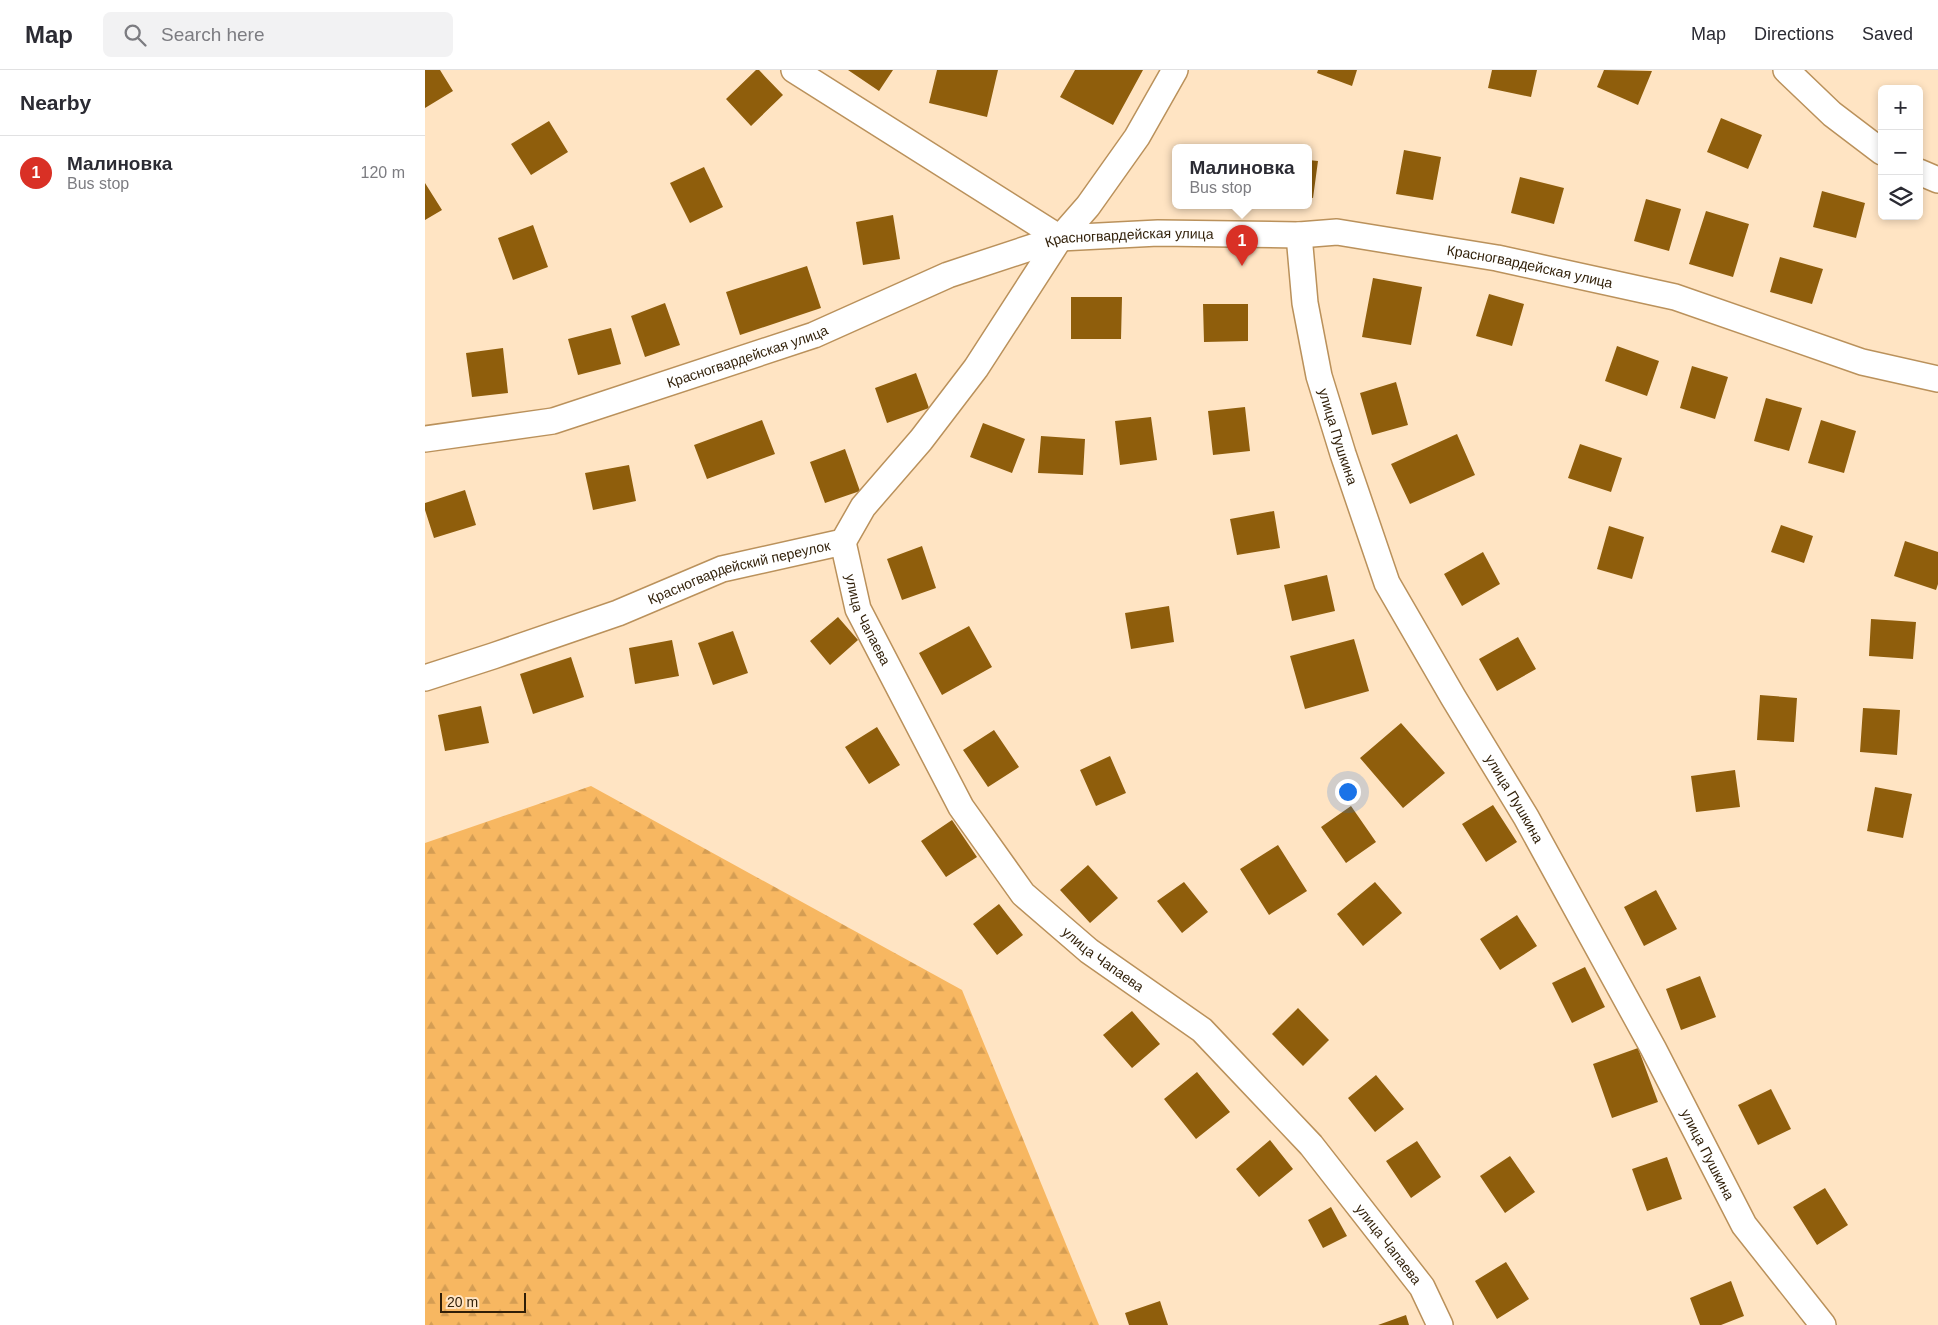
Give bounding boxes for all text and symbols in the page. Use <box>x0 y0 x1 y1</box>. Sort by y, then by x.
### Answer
search box <box>103 12 453 57</box>
text: Map <box>25 21 73 48</box>
icon: search <box>121 21 149 49</box>
text: Search here <box>161 24 265 45</box>
text: Map <box>1691 24 1726 44</box>
text: Directions <box>1754 24 1834 44</box>
text: Saved <box>1862 24 1913 44</box>
map controls <box>1878 85 1923 220</box>
button: + <box>1878 85 1923 130</box>
text: Nearby <box>20 91 91 114</box>
button: − <box>1878 130 1923 175</box>
popup <box>1172 144 1312 209</box>
text: Малиновка <box>67 153 172 174</box>
text: Малиновка <box>1189 157 1295 178</box>
text: 1 <box>32 164 40 181</box>
text: 120 m <box>361 164 405 181</box>
text: Bus stop <box>67 175 129 192</box>
button: layers <box>1878 175 1923 220</box>
text: Bus stop <box>1189 179 1252 196</box>
street label: Красногвардейская улица <box>1043 225 1214 250</box>
pin: 1 <box>1226 225 1258 266</box>
street label: Красногвардейская улица <box>1446 242 1614 291</box>
street label: Красногвардейская улица <box>665 322 831 391</box>
street label: улица Пушкина <box>1315 386 1361 487</box>
street label: Красногвардейский переулок <box>646 537 832 607</box>
street label: улица Чапаева <box>842 573 894 668</box>
street label: улица Пушкина <box>1482 752 1547 846</box>
your location <box>1335 779 1361 805</box>
street label: улица Чапаева <box>1059 924 1147 995</box>
street label: улица Пушкина <box>1678 1106 1738 1203</box>
street label: улица Чапаева <box>1352 1201 1425 1288</box>
scale bar <box>440 1290 526 1313</box>
text: 20 m <box>447 1294 478 1310</box>

